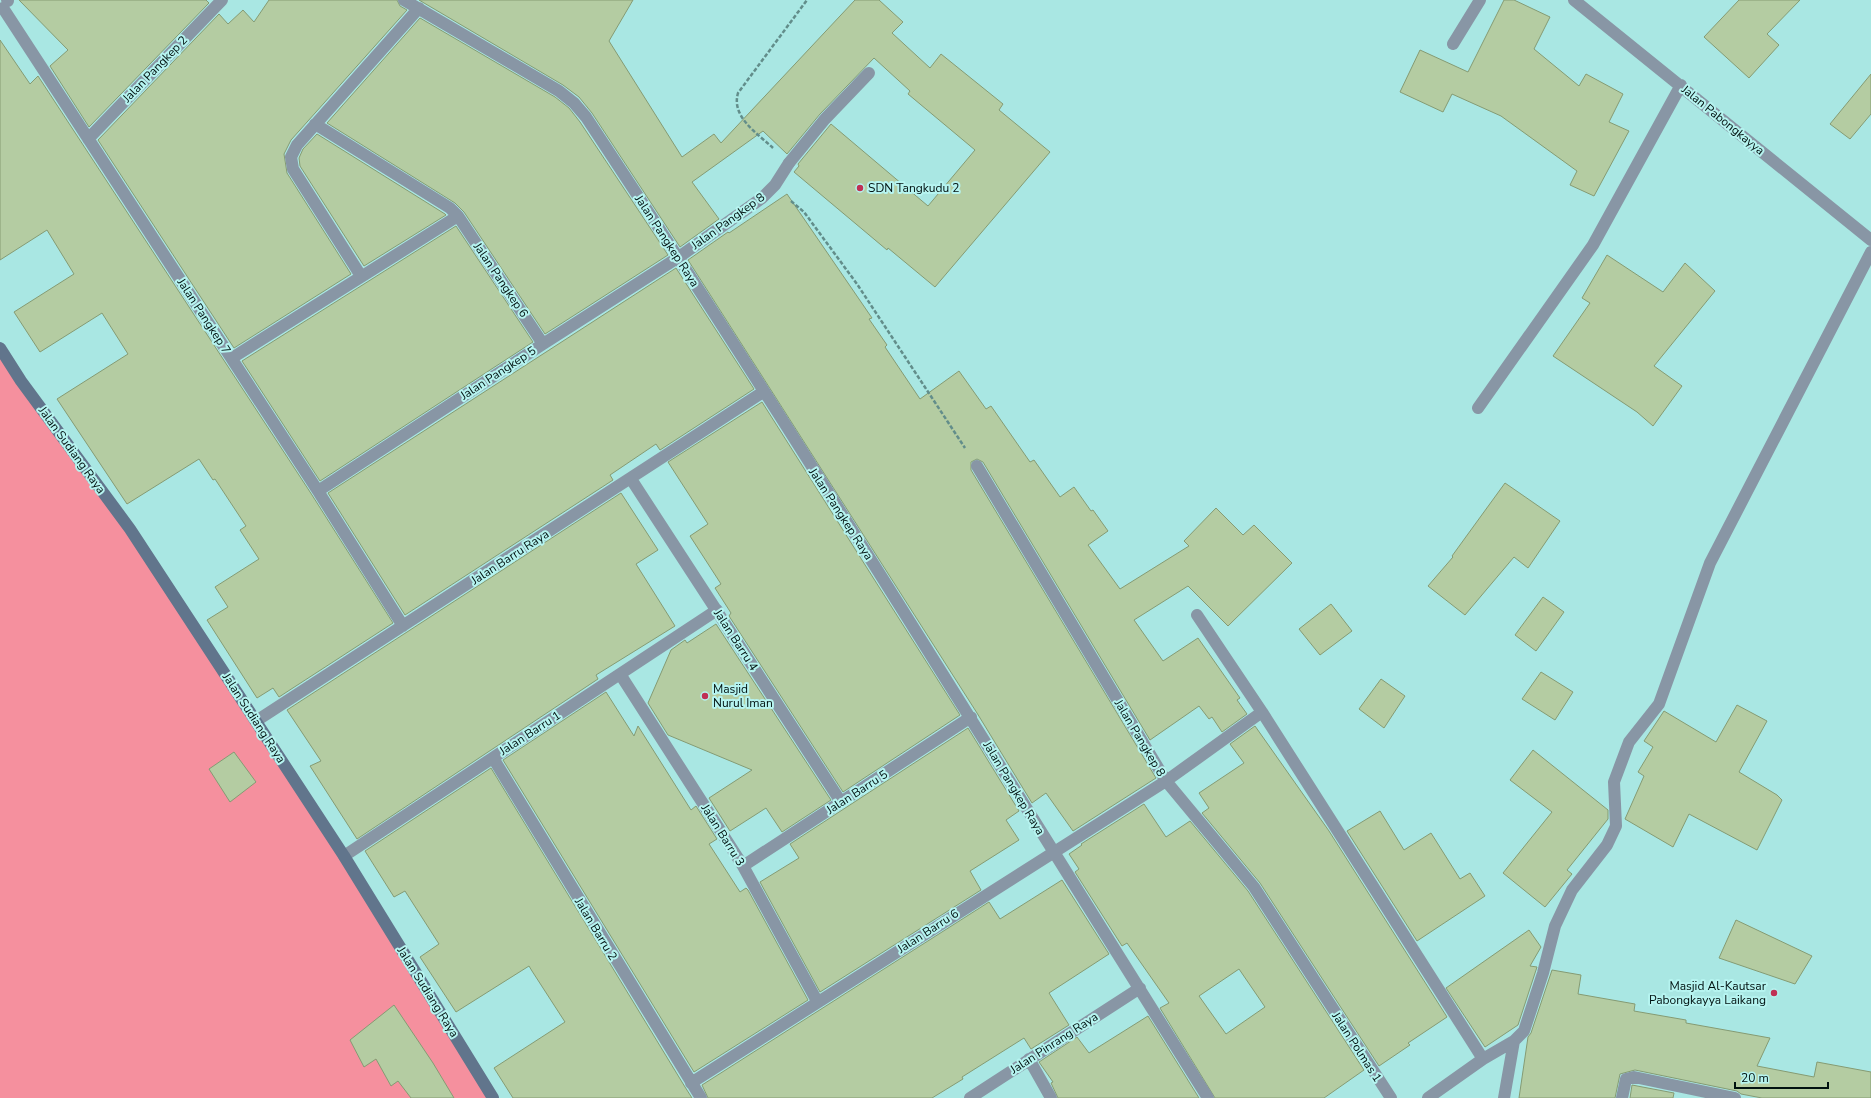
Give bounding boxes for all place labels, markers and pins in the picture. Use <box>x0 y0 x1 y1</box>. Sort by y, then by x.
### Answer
place label: SDN Tangkudu 2 <box>868 180 960 196</box>
marker: SDN Tangkudu 2 <box>855 183 865 193</box>
place label: Masjid Nurul Iman <box>713 681 773 711</box>
marker: Masjid Nurul Iman <box>700 691 710 701</box>
place label: Masjid Al-Kautsar Pabongkayya Laikang <box>1649 978 1767 1008</box>
marker: Masjid Al-Kautsar Pabongkayya Laikang <box>1769 988 1779 998</box>

